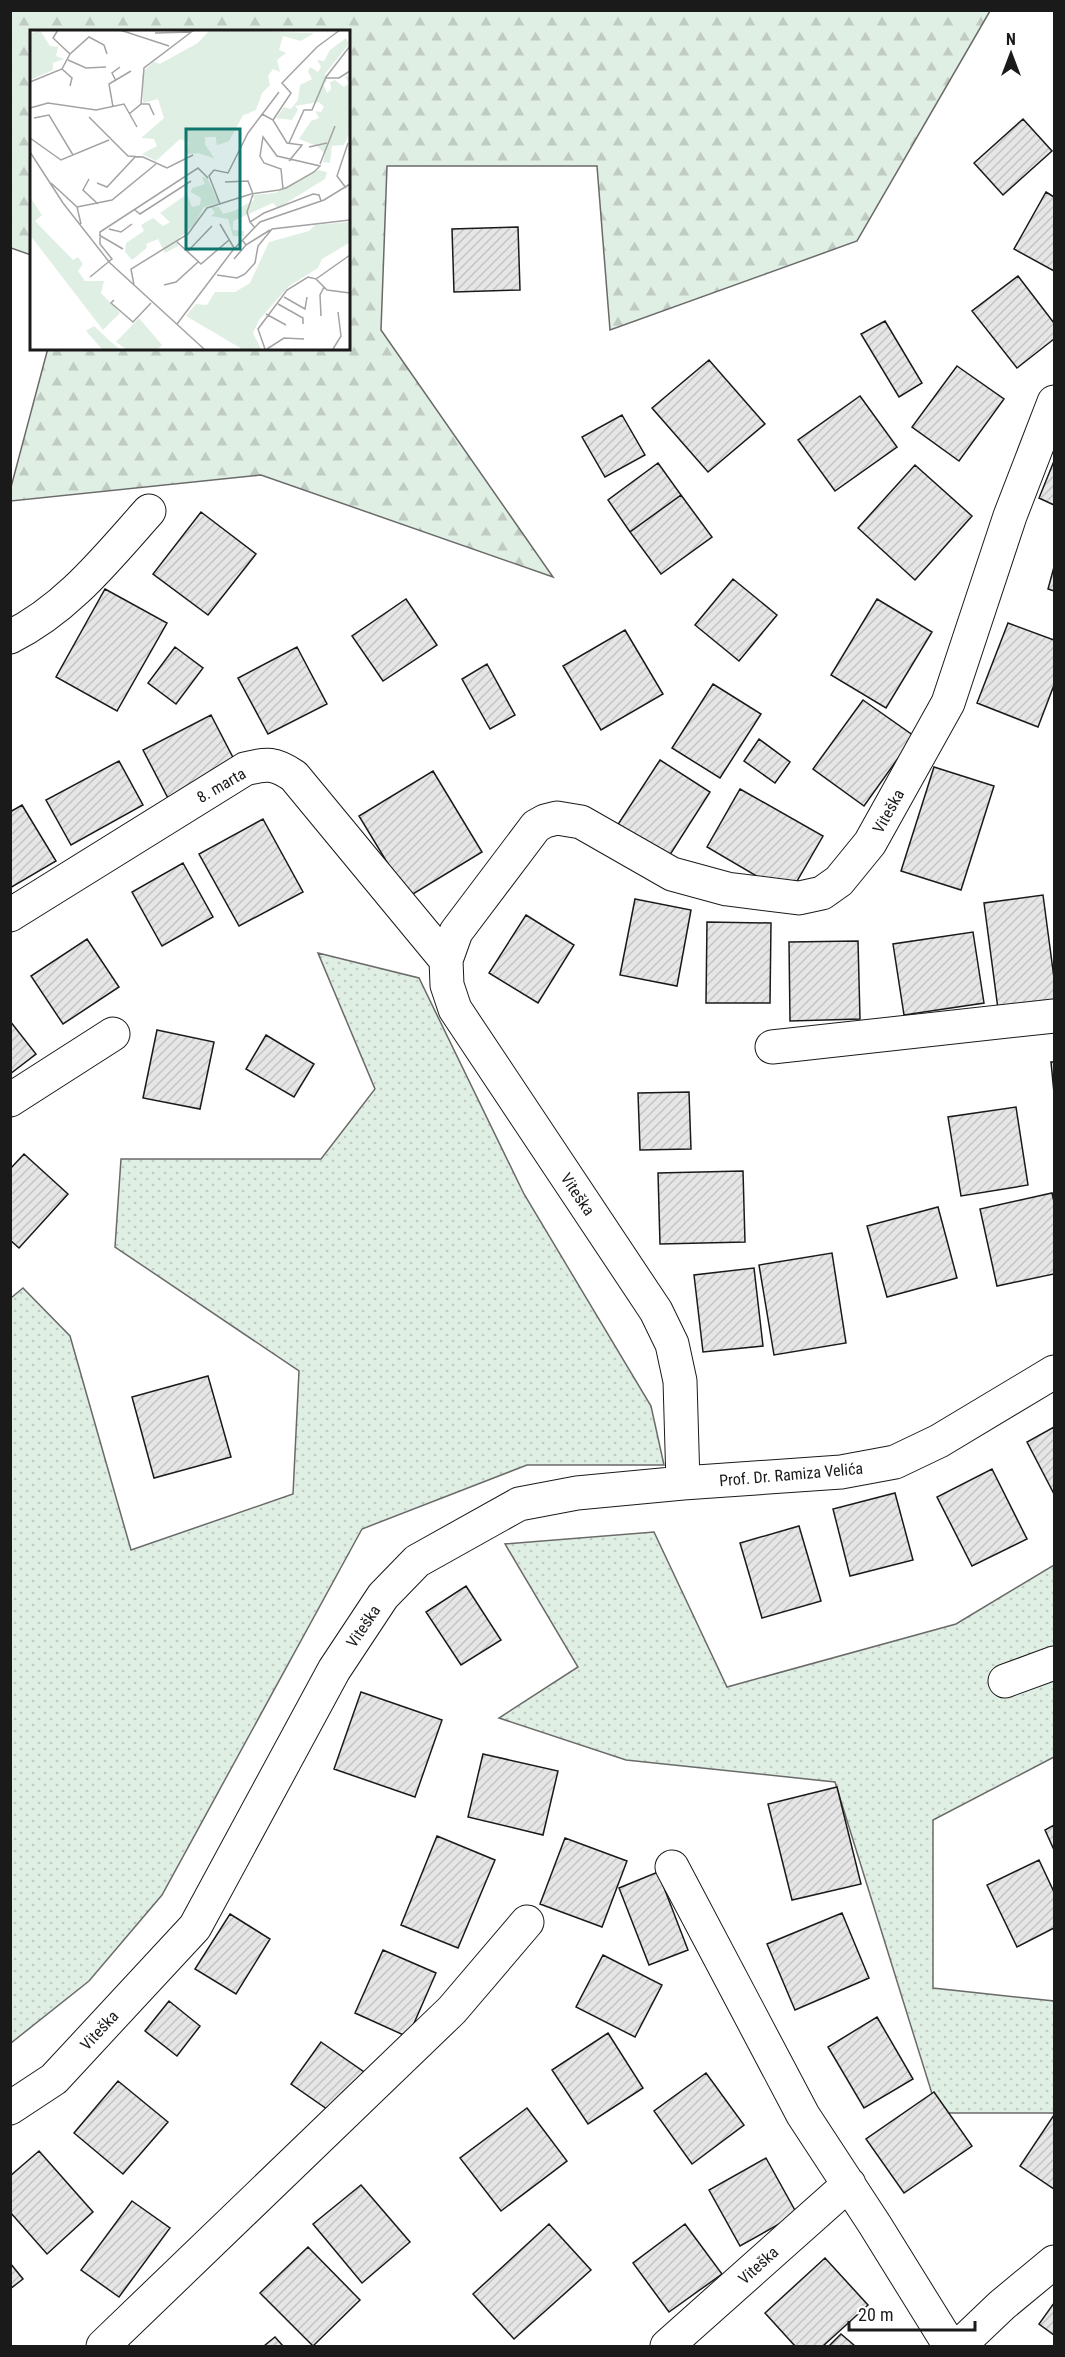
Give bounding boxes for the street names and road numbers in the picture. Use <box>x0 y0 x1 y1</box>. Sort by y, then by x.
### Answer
street label: 8. marta <box>193 764 249 807</box>
street label: Viteška <box>869 786 908 836</box>
street label: Viteška <box>557 1169 599 1219</box>
street label: Prof. Dr. Ramiza Velića <box>718 1459 864 1490</box>
street label: Viteška <box>342 1601 384 1651</box>
street label: Viteška <box>76 2007 122 2054</box>
street label: Viteška <box>734 2243 782 2288</box>

